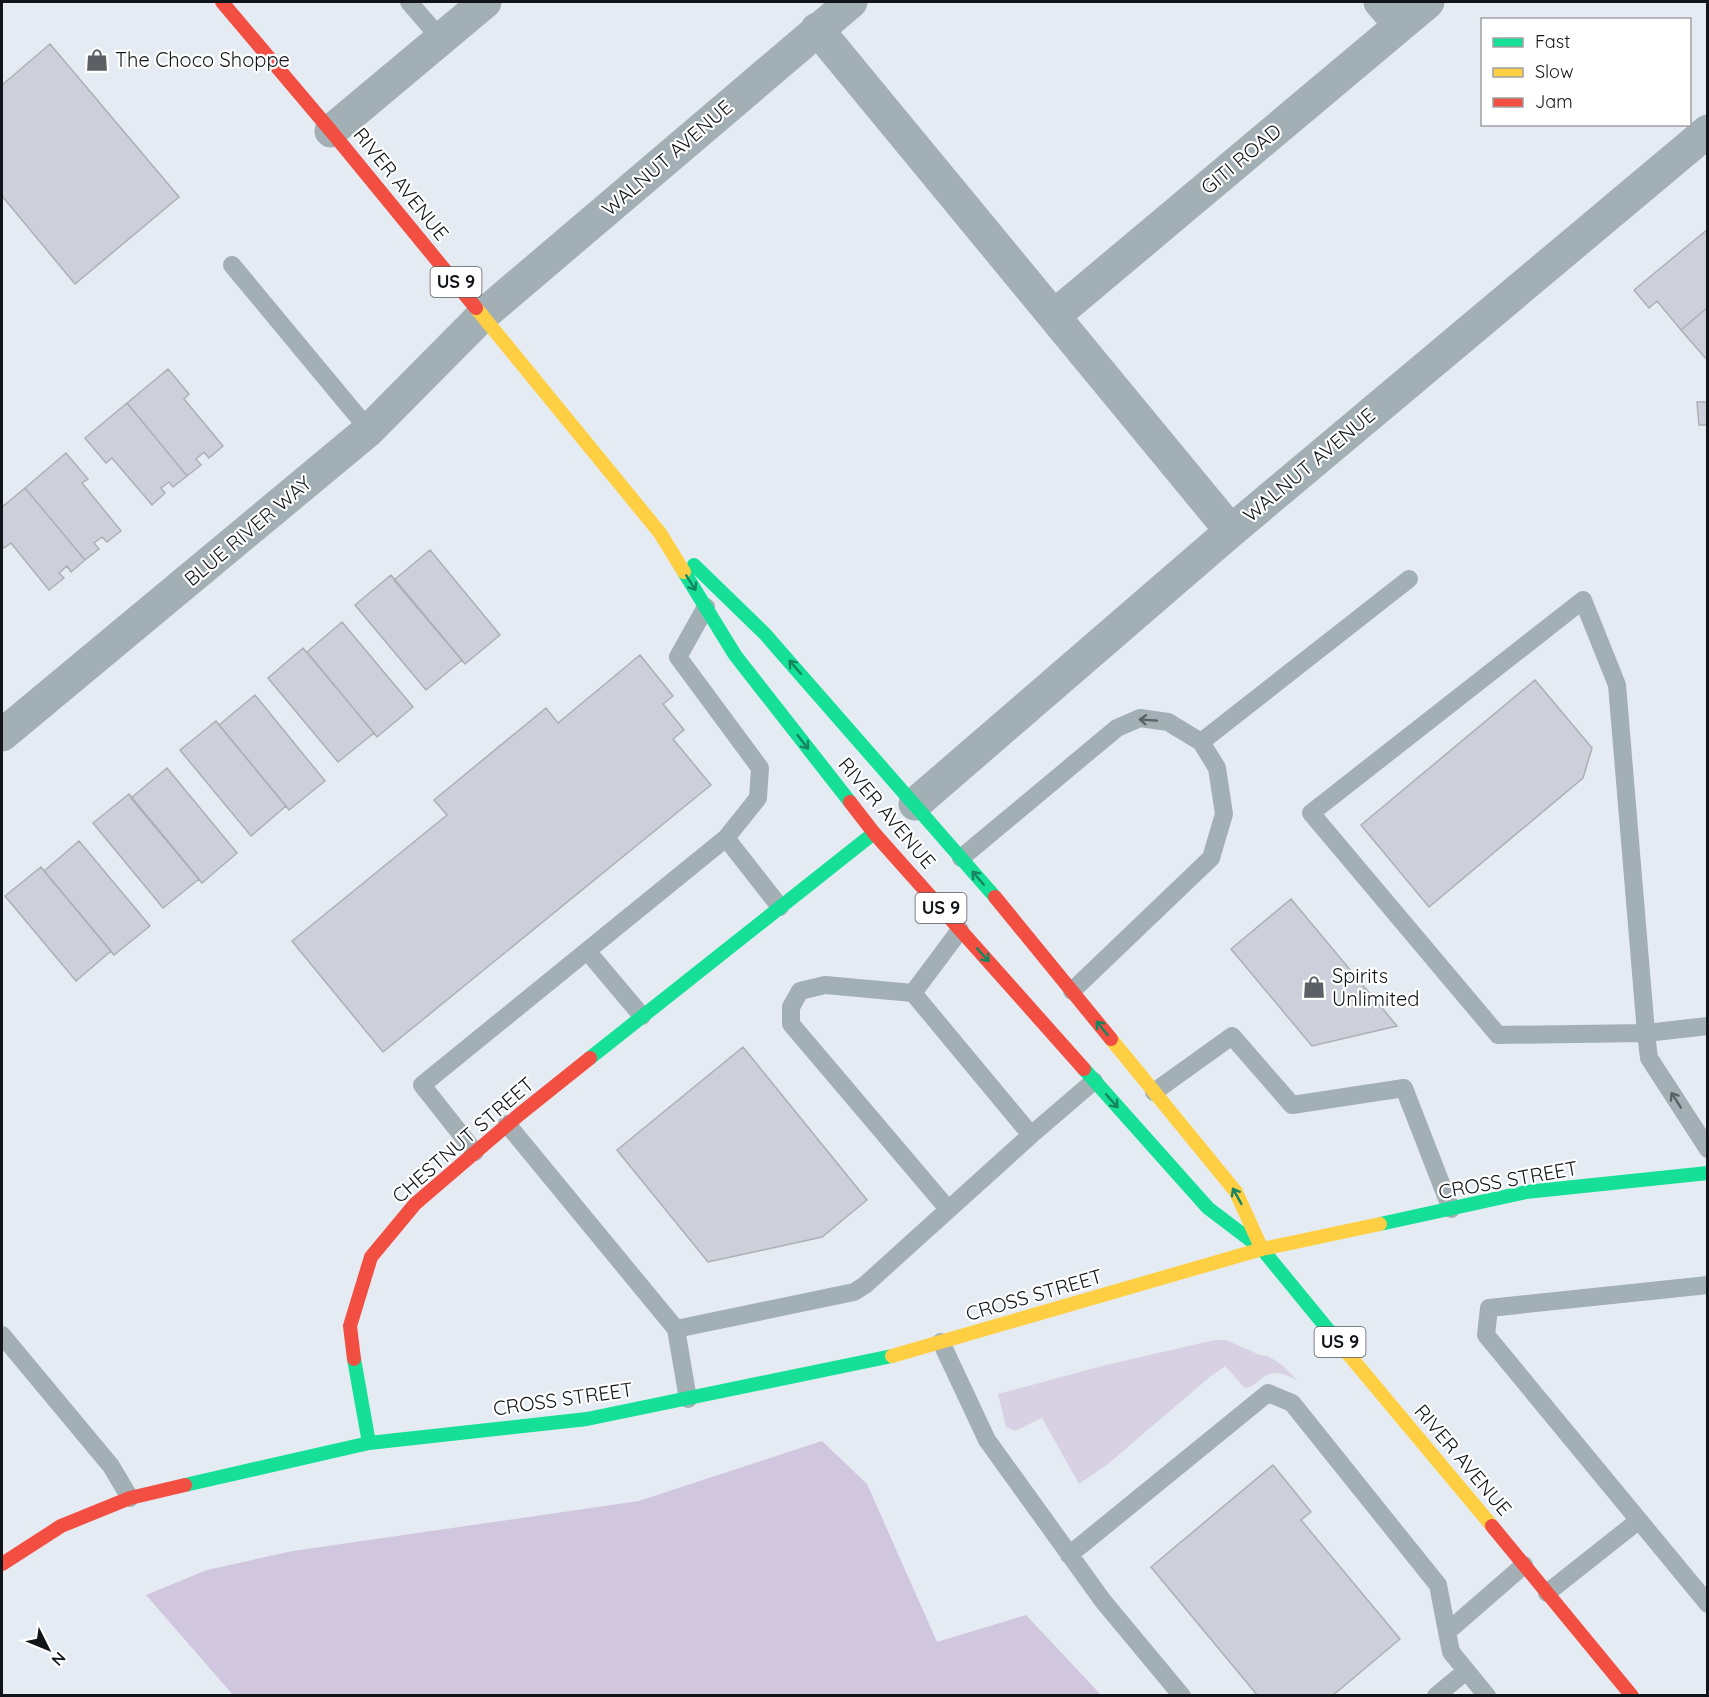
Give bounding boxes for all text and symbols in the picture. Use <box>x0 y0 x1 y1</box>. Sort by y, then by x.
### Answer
legend <box>1481 18 1691 126</box>
text: Fast <box>1535 30 1570 53</box>
shop icon: The Choco Shoppe <box>84 47 110 73</box>
place label: The Choco Shoppe <box>115 47 290 72</box>
text: Slow <box>1535 60 1573 83</box>
text: Jam <box>1535 90 1573 113</box>
street label: WALNUT AVENUE <box>596 94 737 221</box>
street label: GITI ROAD <box>1195 118 1286 199</box>
street label: RIVER AVENUE <box>348 122 454 245</box>
road number: US 9 <box>430 267 482 297</box>
street label: WALNUT AVENUE <box>1238 402 1380 527</box>
street label: BLUE RIVER WAY <box>179 470 316 591</box>
one-way arrow <box>685 574 697 591</box>
one-way arrow <box>788 660 802 675</box>
one-way arrow <box>1139 714 1159 725</box>
one-way arrow <box>797 734 810 750</box>
street label: RIVER AVENUE <box>833 752 941 874</box>
one-way arrow <box>971 871 985 886</box>
road number: US 9 <box>916 893 966 923</box>
one-way arrow <box>976 947 990 962</box>
place label: Spirits Unlimited <box>1332 963 1419 1011</box>
shop icon: Spirits Unlimited <box>1301 974 1327 1000</box>
one-way arrow <box>1096 1020 1109 1036</box>
street label: CHESTNUT STREET <box>387 1071 539 1208</box>
one-way arrow <box>1669 1092 1681 1109</box>
one-way arrow <box>1105 1093 1119 1108</box>
street label: CROSS STREET <box>1436 1155 1580 1204</box>
one-way arrow <box>1231 1188 1242 1206</box>
street label: CROSS STREET <box>963 1263 1105 1326</box>
road number: US 9 <box>1314 1327 1366 1357</box>
street label: CROSS STREET <box>491 1376 635 1421</box>
street label: RIVER AVENUE <box>1409 1399 1517 1521</box>
north arrow <box>18 1619 78 1679</box>
text: N <box>48 1648 70 1670</box>

